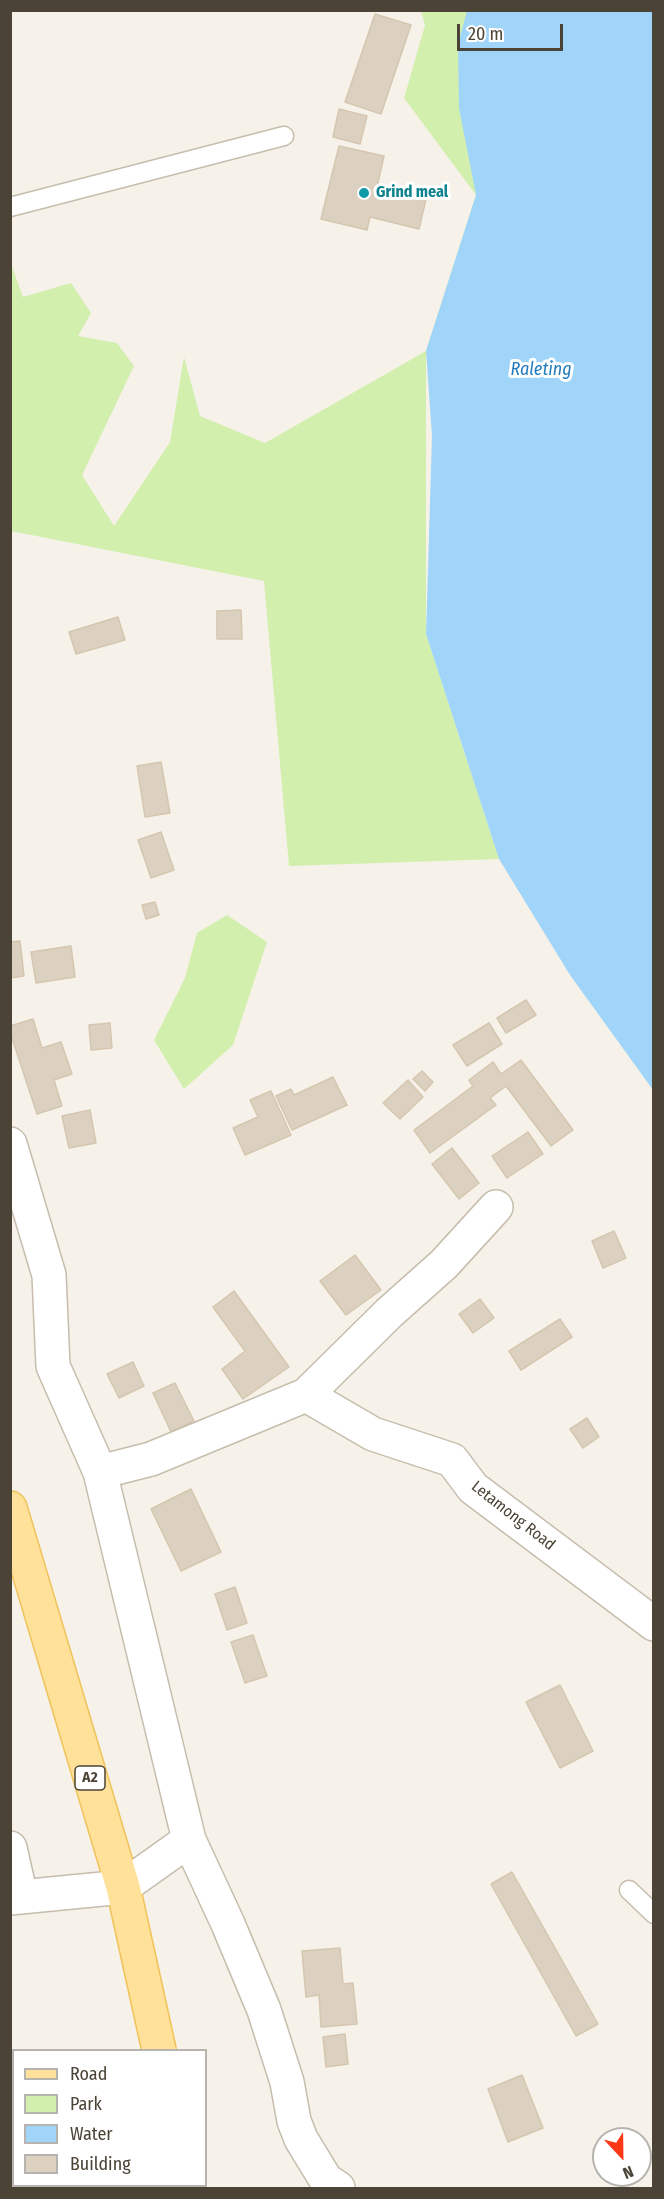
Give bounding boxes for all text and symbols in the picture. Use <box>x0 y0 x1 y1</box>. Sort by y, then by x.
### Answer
scale bar <box>460 12 566 50</box>
text: 20 m <box>468 23 503 45</box>
place label: Grind meal <box>376 183 448 203</box>
marker: Grind meal <box>357 186 371 200</box>
water label: Raleting <box>510 359 572 381</box>
street label: Letamong Road <box>467 1477 559 1555</box>
road number: A2 <box>75 1766 105 1790</box>
legend <box>12 2049 207 2187</box>
text: Road <box>70 2063 107 2085</box>
text: Park <box>70 2093 102 2115</box>
text: Water <box>70 2123 113 2145</box>
north arrow <box>592 2127 652 2187</box>
text: Building <box>70 2153 131 2175</box>
text: N <box>620 2162 636 2183</box>

